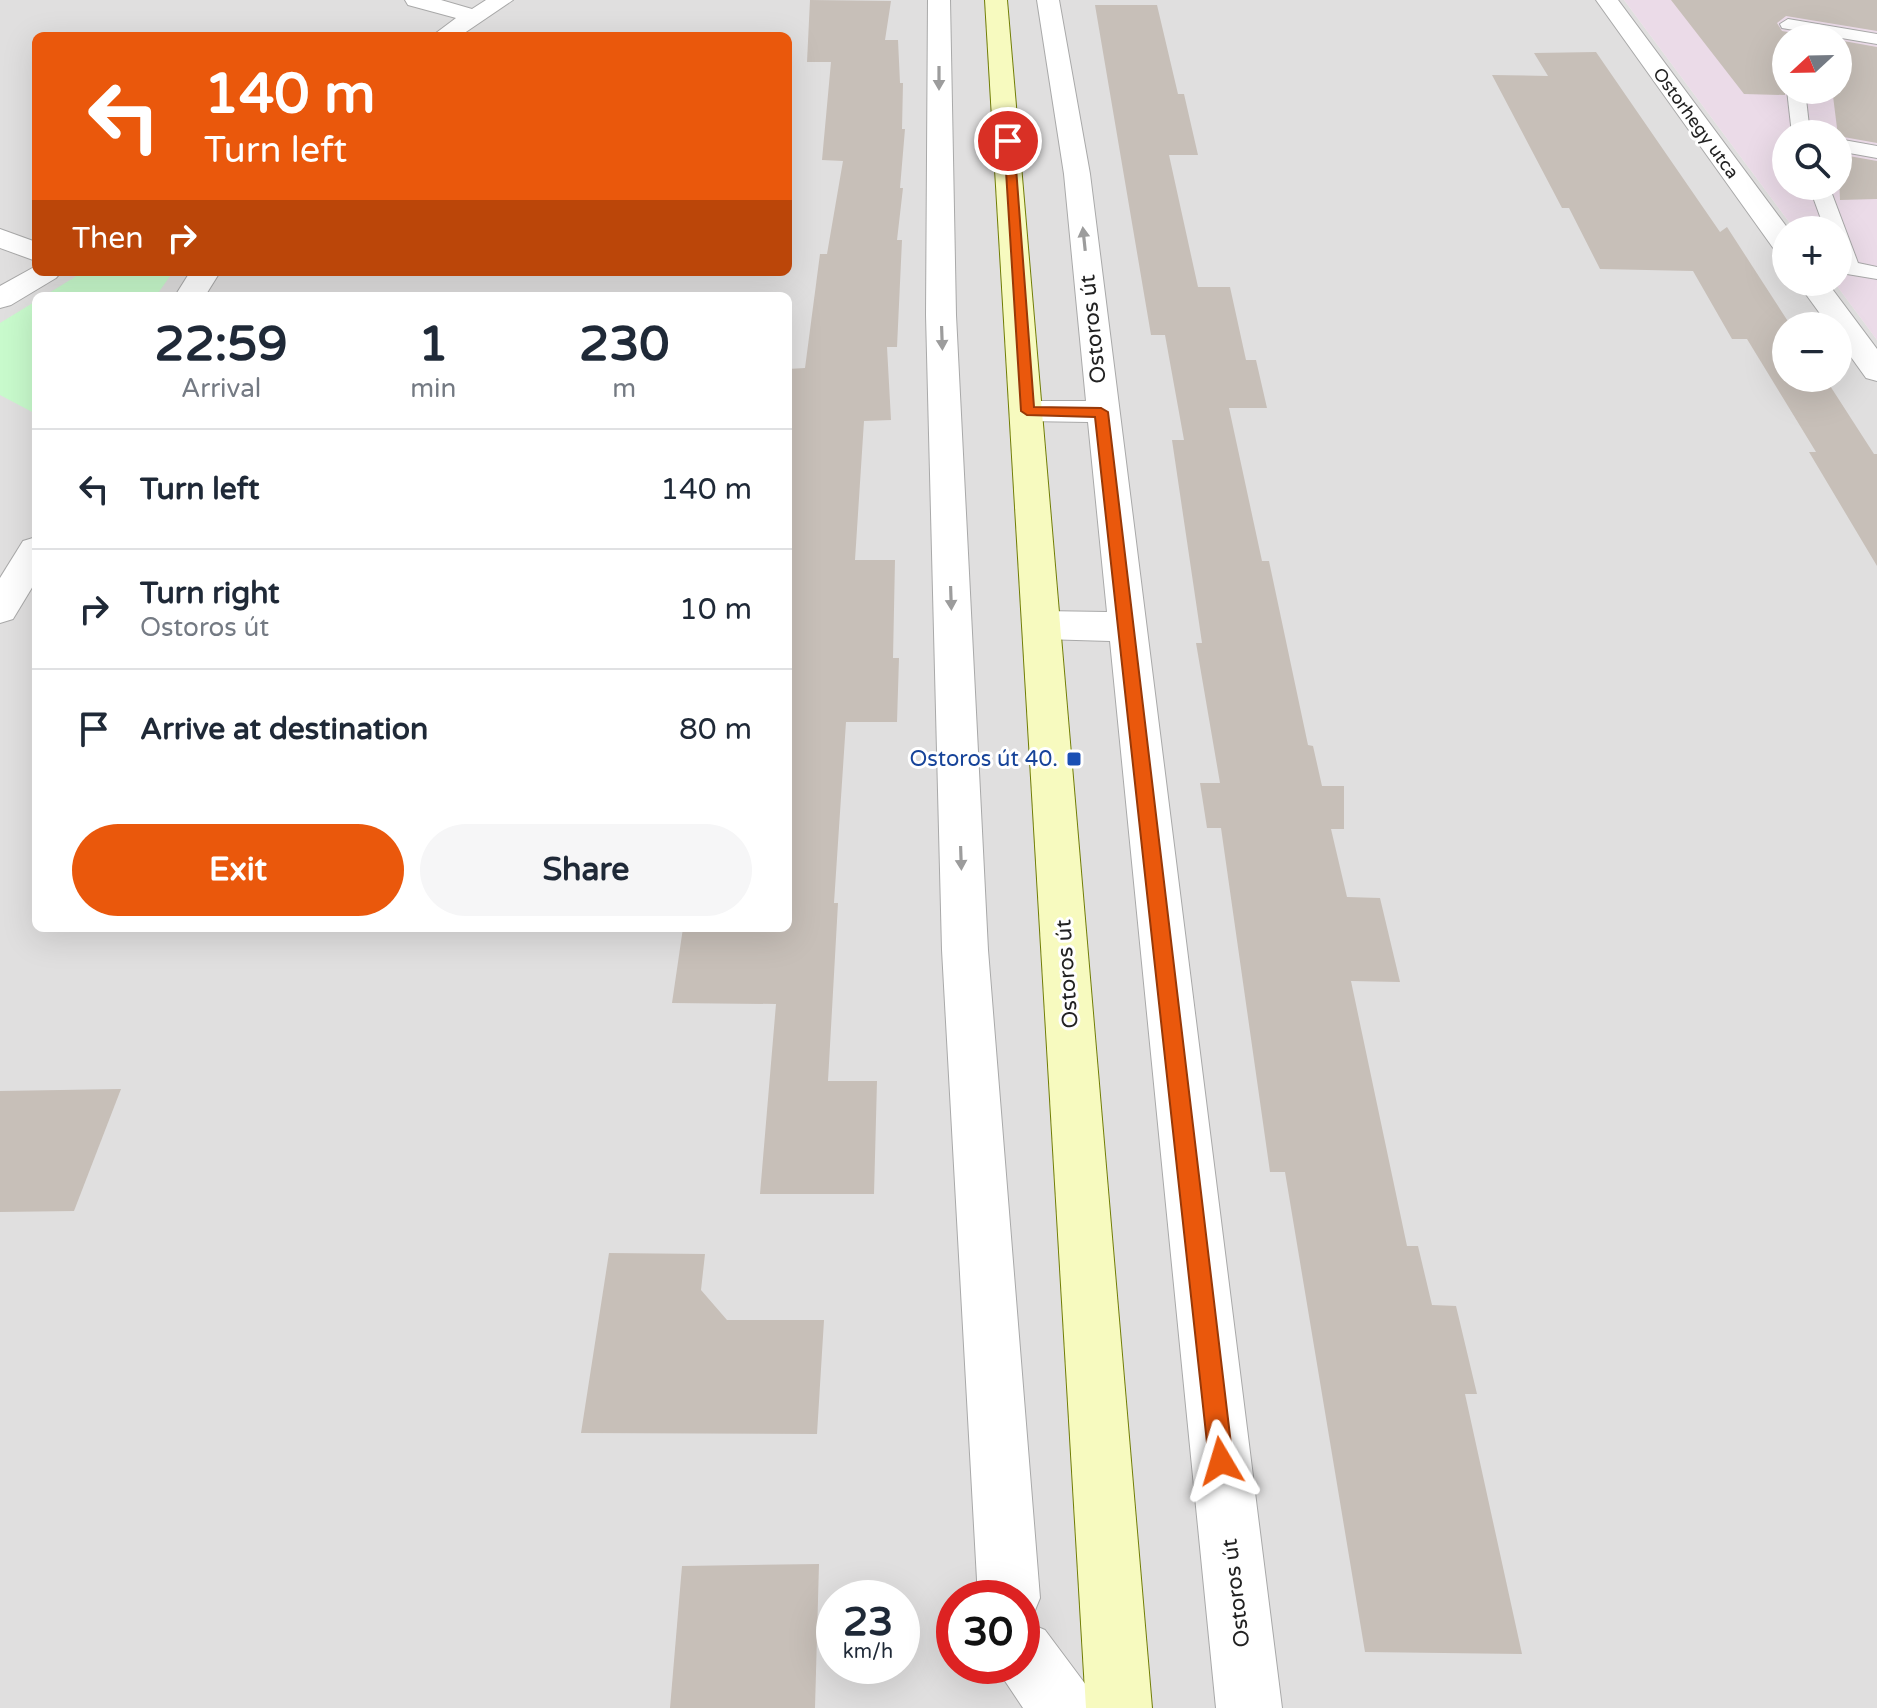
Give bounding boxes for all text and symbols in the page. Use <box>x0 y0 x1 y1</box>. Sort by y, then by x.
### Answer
north arrow <box>1772 24 1852 104</box>
map controls <box>1772 24 1852 392</box>
text: 140 m <box>204 61 375 128</box>
street label: Ostorhegy utca <box>1648 63 1744 183</box>
icon: left <box>72 64 176 168</box>
one-way arrow <box>933 66 946 91</box>
pin <box>974 107 1042 175</box>
icon: arrive <box>986 119 1030 163</box>
button: search <box>1772 120 1852 200</box>
text: Turn left <box>204 129 347 172</box>
icon: right <box>160 216 204 260</box>
button: + <box>1772 216 1852 296</box>
text: Then <box>72 220 144 257</box>
one-way arrow <box>1077 226 1090 251</box>
street label: Ostoros út <box>1074 273 1112 385</box>
button: − <box>1772 312 1852 392</box>
text: 22:59 <box>155 316 288 374</box>
text: 1 <box>418 316 448 374</box>
text: 230 <box>579 316 669 374</box>
one-way arrow <box>935 326 948 351</box>
text: Arrival <box>181 373 261 404</box>
text: min <box>410 373 456 404</box>
text: m <box>612 373 636 404</box>
icon: left <box>72 467 116 511</box>
text: Turn left <box>140 471 259 508</box>
text: 140 m <box>660 471 752 508</box>
text: Turn right <box>140 575 280 612</box>
one-way arrow <box>945 586 958 611</box>
icon: right <box>72 587 116 631</box>
text: 10 m <box>679 591 752 628</box>
text: Ostoros út <box>140 612 269 643</box>
icon: arrive <box>72 707 116 751</box>
text: Arrive at destination <box>140 711 428 748</box>
text: 80 m <box>679 711 752 748</box>
place label: Ostoros út 40. <box>910 746 1058 772</box>
marker: Ostoros út 40. <box>1065 750 1083 768</box>
button: Exit <box>72 824 404 916</box>
button: Share <box>420 824 752 916</box>
one-way arrow <box>955 846 968 871</box>
street label: Ostoros út <box>1050 919 1084 1029</box>
position arrow <box>1179 1419 1263 1503</box>
street label: Ostoros út <box>1216 1537 1256 1649</box>
speed limit sign: 30 <box>936 1580 1040 1684</box>
text: 23 <box>843 1598 893 1646</box>
text: km/h <box>843 1640 893 1664</box>

